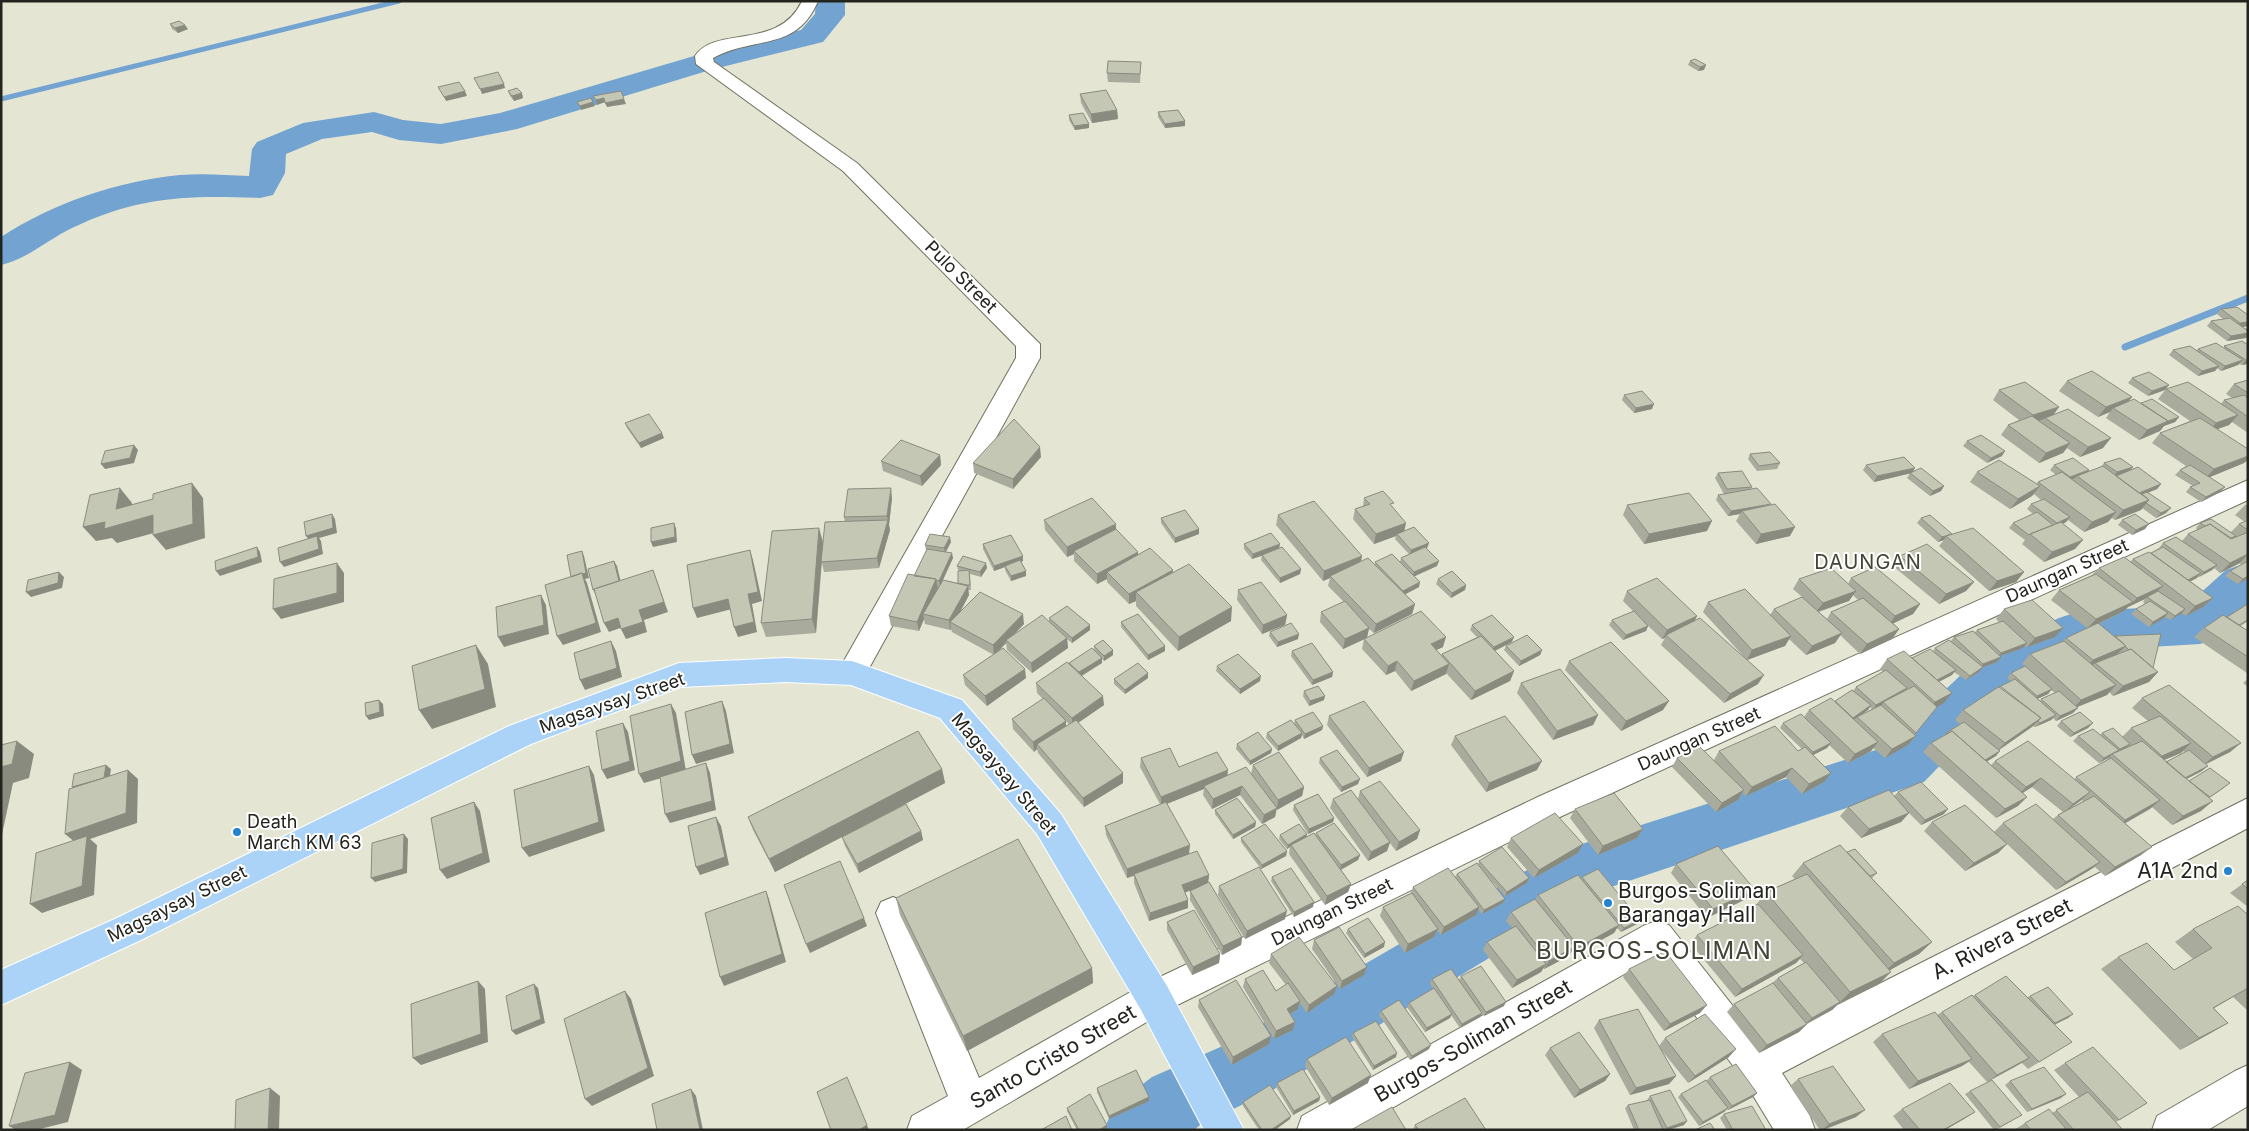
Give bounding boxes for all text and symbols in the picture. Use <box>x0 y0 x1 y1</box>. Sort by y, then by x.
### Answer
street label: Pulo Street <box>921 236 1002 317</box>
street label: Daungan Street <box>2002 534 2131 607</box>
district label: DAUNGAN <box>1814 550 1922 574</box>
street label: Magsaysay Street <box>536 668 687 737</box>
street label: Daungan Street <box>1634 702 1763 775</box>
street label: Magsaysay Street <box>947 709 1061 839</box>
place label: Death March KM 63 <box>247 811 362 853</box>
marker: Death March KM 63 <box>231 826 243 838</box>
place label: A1A 2nd <box>2137 858 2218 883</box>
street label: Magsaysay Street <box>104 861 250 946</box>
marker: A1A 2nd <box>2222 865 2234 877</box>
street label: Daungan Street <box>1268 873 1396 950</box>
place label: Burgos-Soliman Barangay Hall <box>1618 878 1777 927</box>
street label: A. Rivera Street <box>1928 893 2076 985</box>
marker: Burgos-Soliman Barangay Hall <box>1602 897 1614 909</box>
district label: BURGOS-SOLIMAN <box>1536 936 1772 965</box>
street label: Burgos-Soliman Street <box>1370 974 1576 1107</box>
street label: Santo Cristo Street <box>966 999 1140 1114</box>

